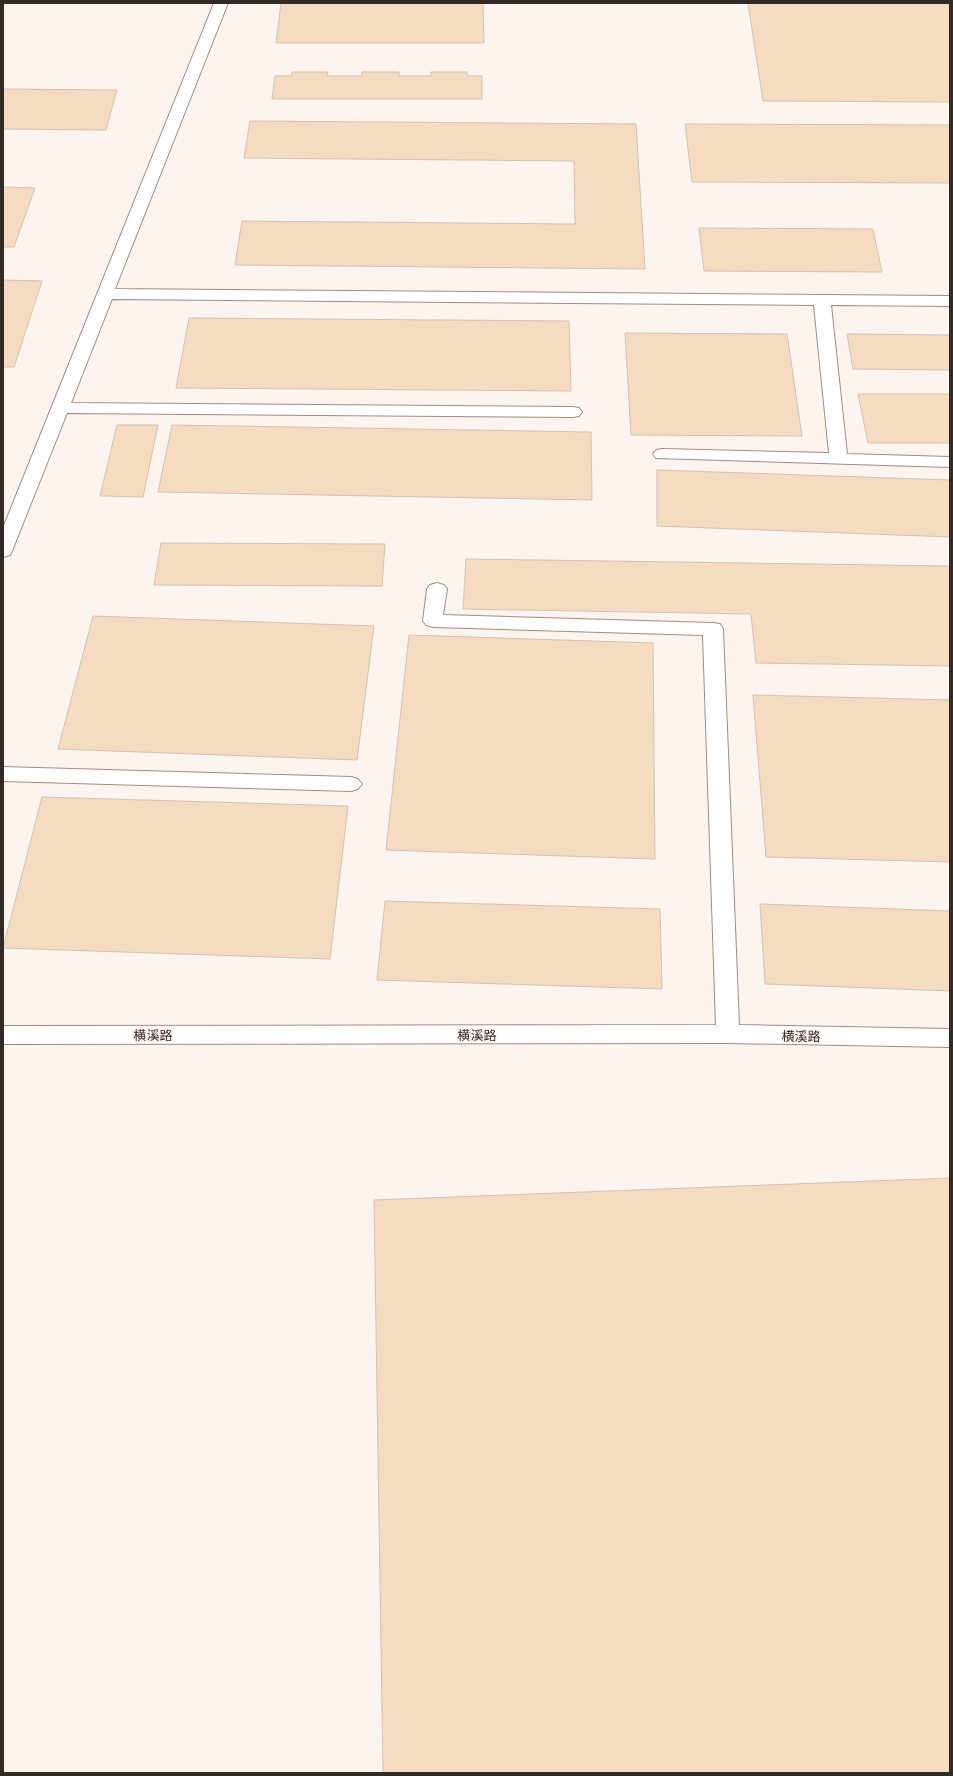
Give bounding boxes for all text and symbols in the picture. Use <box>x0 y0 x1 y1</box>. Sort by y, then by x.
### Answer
street label: 横溪路 <box>133 1027 173 1045</box>
street label: 横溪路 <box>457 1027 497 1045</box>
street label: 横溪路 <box>781 1028 821 1046</box>

